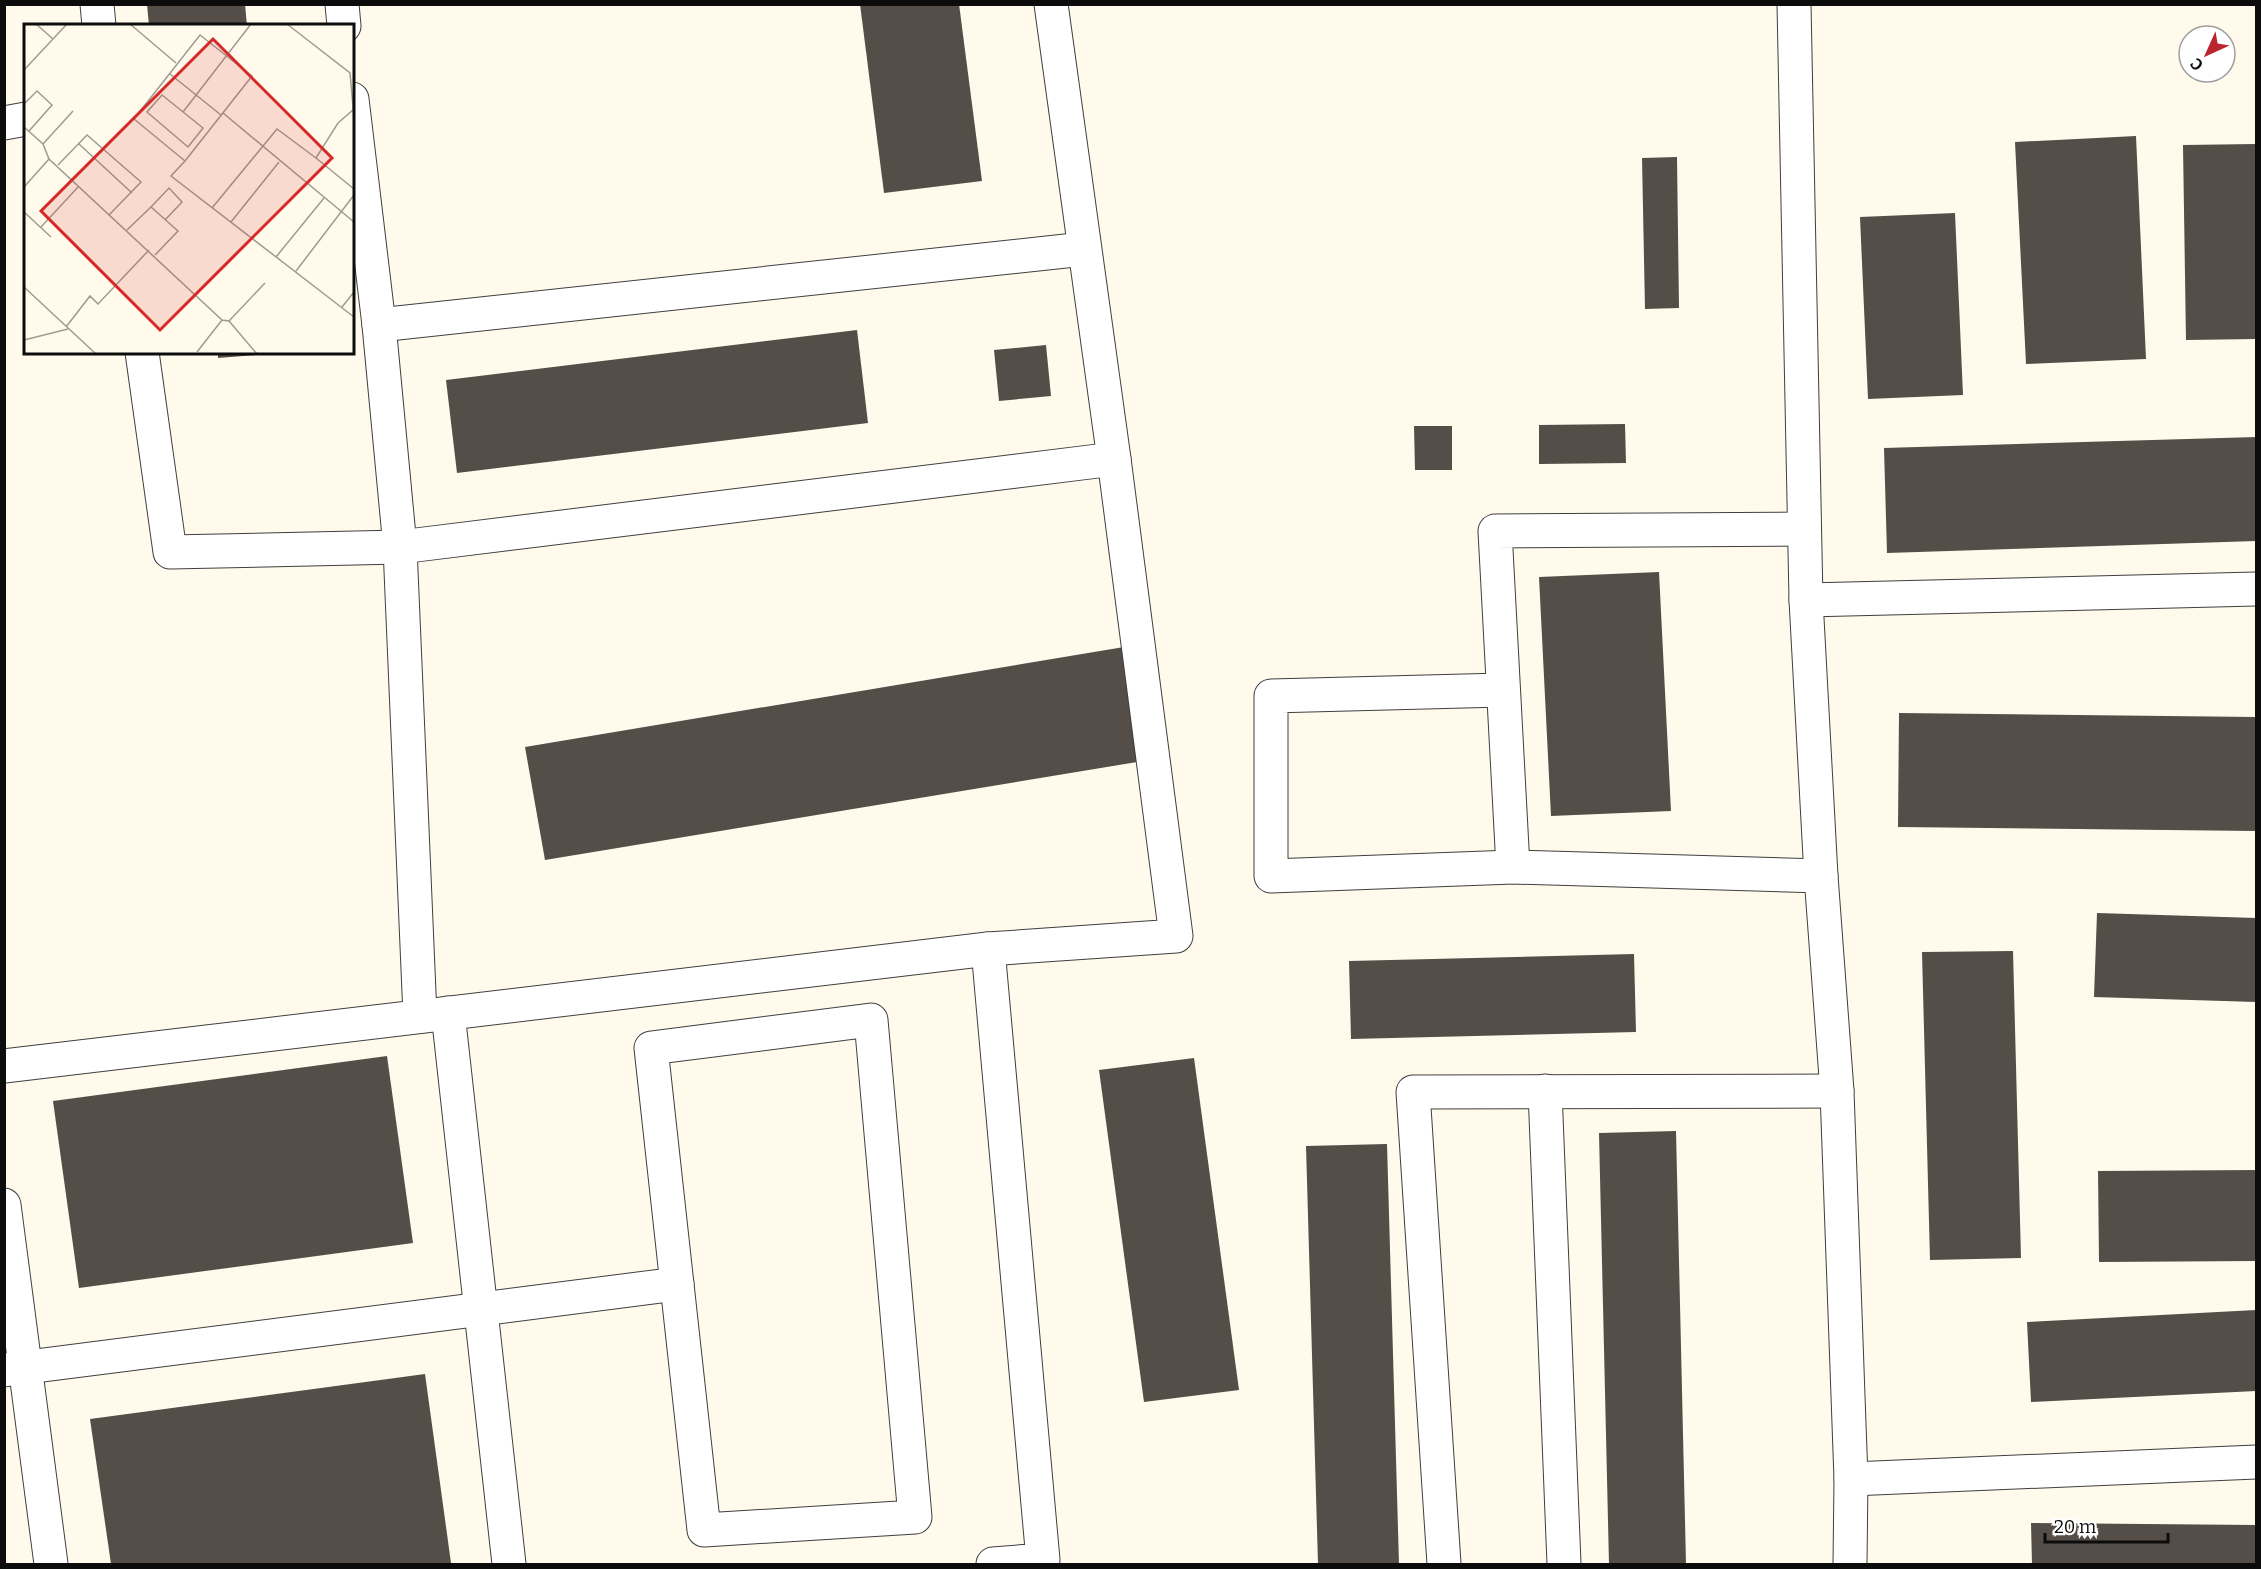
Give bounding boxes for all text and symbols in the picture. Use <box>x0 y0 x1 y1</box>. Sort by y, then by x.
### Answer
inset map <box>24 24 354 354</box>
north arrow <box>2177 24 2237 84</box>
text: С <box>2186 54 2207 75</box>
scale bar <box>2045 1506 2168 1544</box>
text: 20 m <box>2054 1516 2096 1538</box>

